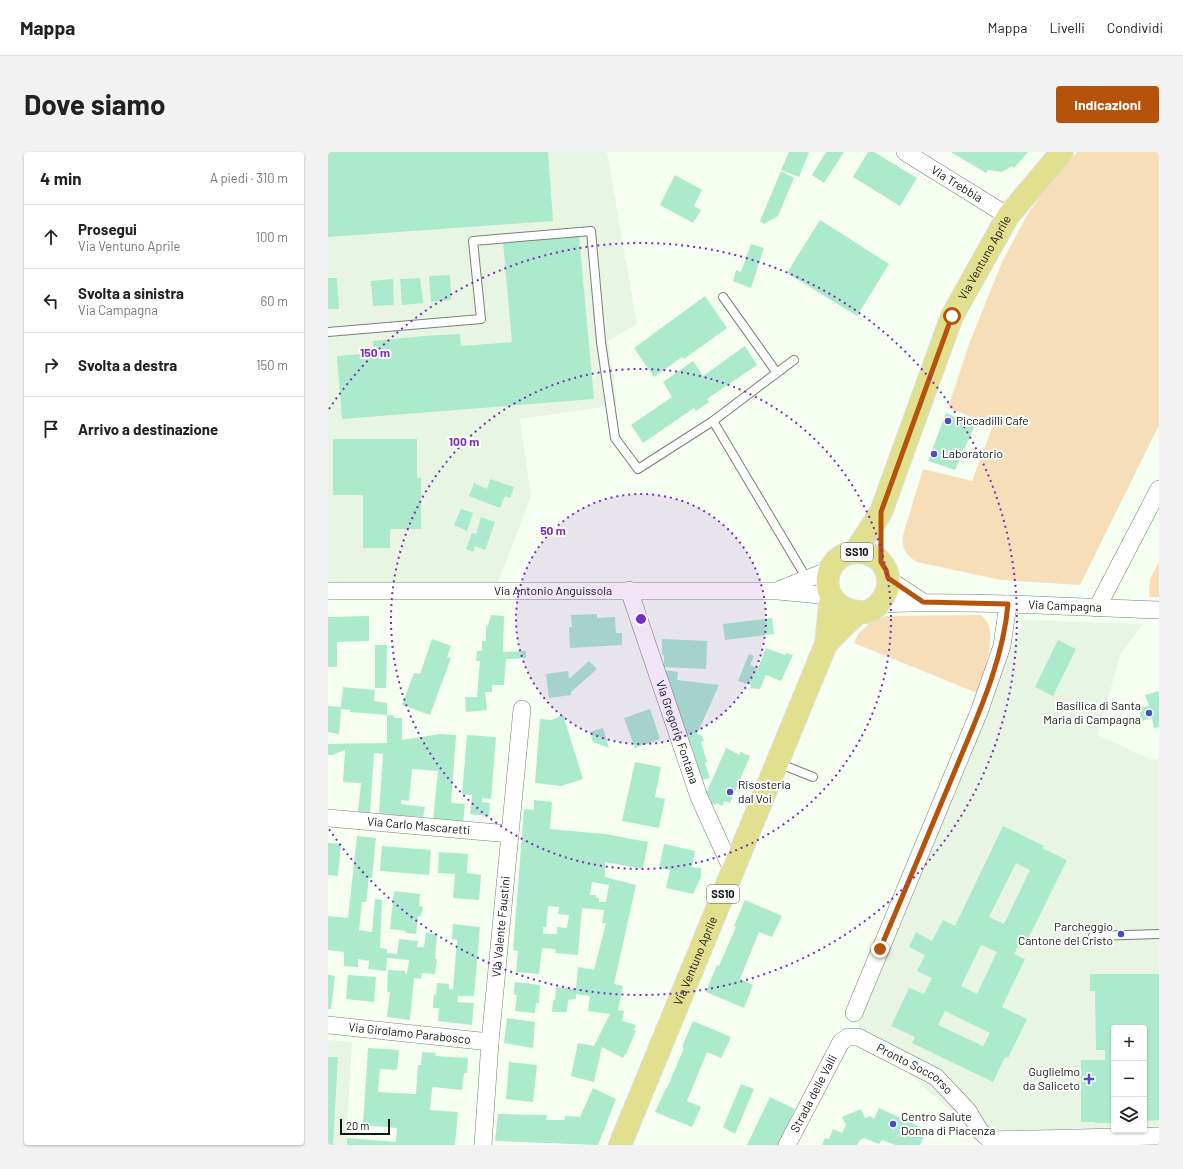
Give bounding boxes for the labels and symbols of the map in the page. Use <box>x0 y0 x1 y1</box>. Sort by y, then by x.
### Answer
street label: Via Trebbia <box>929 162 986 205</box>
street label: Via Ventuno Aprile <box>955 212 1013 302</box>
route start <box>943 307 961 325</box>
text: 150 m <box>360 345 390 359</box>
place label: Piccadilli Cafe <box>956 413 1029 427</box>
marker: Piccadilli Cafe <box>943 416 953 426</box>
text: 100 m <box>449 434 479 448</box>
place label: Laboratorio <box>942 446 1003 460</box>
marker: Laboratorio <box>929 449 939 459</box>
text: 50 m <box>540 523 566 537</box>
road number: SS10 <box>841 543 873 561</box>
street label: Via Antonio Anguissola <box>494 583 612 597</box>
street label: Via Campagna <box>1028 597 1102 614</box>
centre of rings <box>634 612 648 626</box>
street label: Via Gregorio Fontana <box>654 678 702 785</box>
place label: Basilica di Santa Maria di Campagna <box>1043 698 1141 726</box>
marker: Basilica di Santa Maria di Campagna <box>1144 708 1154 718</box>
place label: Risosteria dal Voi <box>738 777 791 805</box>
marker: Risosteria dal Voi <box>725 787 735 797</box>
street label: Via Carlo Mascaretti <box>367 813 471 836</box>
street label: Via Valente Faustini <box>488 875 512 978</box>
road number: SS10 <box>707 885 739 903</box>
street label: Via Ventuno Aprile <box>670 914 719 1007</box>
place label: Parcheggio Cantone del Cristo <box>1018 919 1113 947</box>
marker: Parcheggio Cantone del Cristo <box>1116 929 1126 939</box>
route end <box>871 940 889 958</box>
street label: Via Girolamo Parabosco <box>348 1019 472 1046</box>
street label: Pronto Soccorso <box>875 1040 956 1096</box>
street label: Strada delle Valli <box>787 1052 839 1134</box>
place label: Guglielmo da Saliceto <box>1023 1064 1080 1092</box>
marker: Guglielmo da Saliceto <box>1083 1073 1095 1085</box>
place label: Centro Salute Donna di Piacenza <box>901 1109 995 1137</box>
scale bar <box>340 1117 390 1136</box>
marker: Centro Salute Donna di Piacenza <box>888 1119 898 1129</box>

